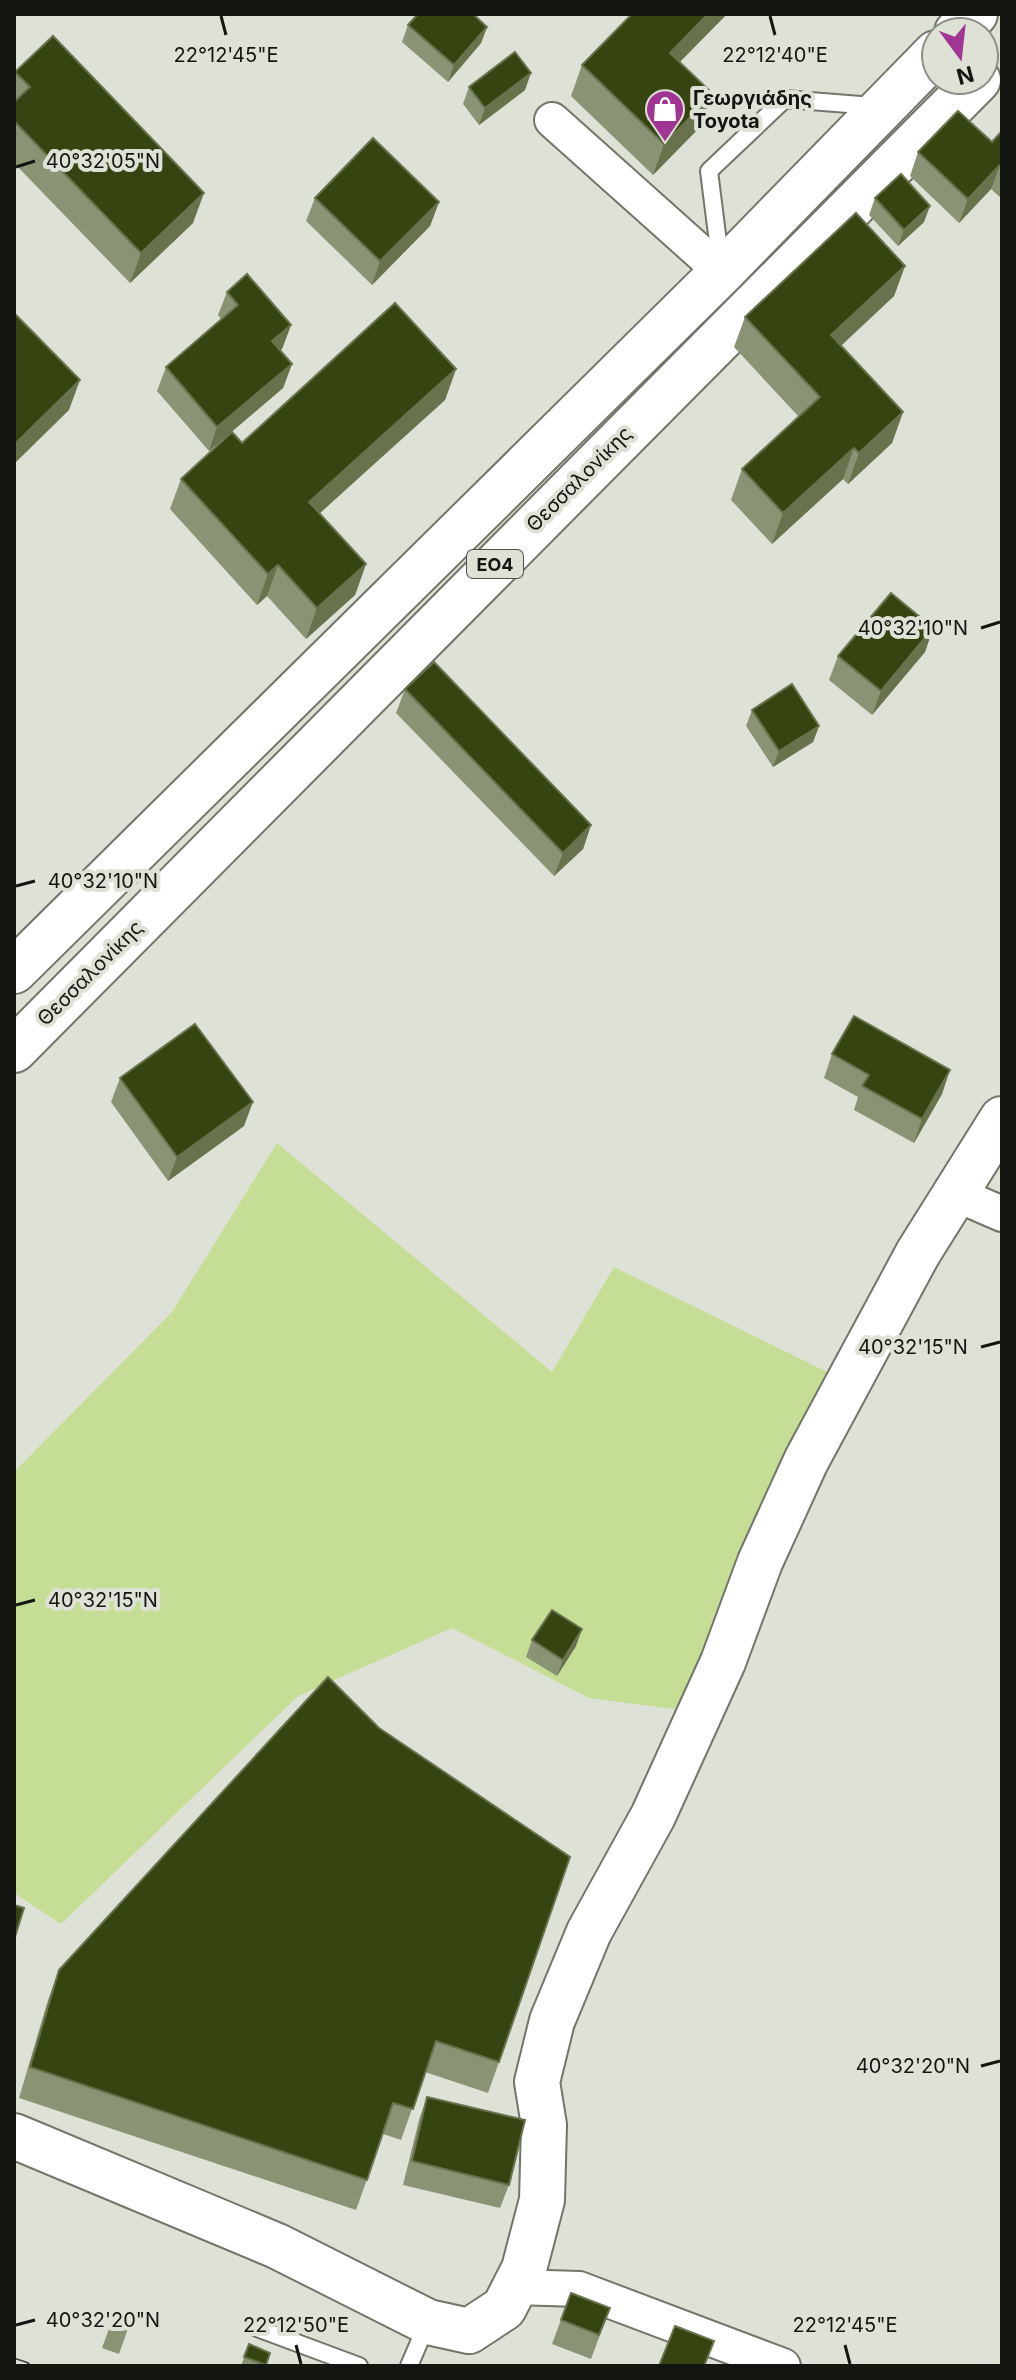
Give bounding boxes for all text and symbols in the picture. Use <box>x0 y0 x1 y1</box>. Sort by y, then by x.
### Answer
north arrow <box>920 16 1000 96</box>
text: 22°12'45"E <box>174 43 279 67</box>
text: 22°12'40"E <box>722 43 828 67</box>
text: N <box>954 61 977 90</box>
place label: Γεωργιάδης Toyota <box>693 86 812 133</box>
shop icon: Γεωργιάδης Toyota <box>644 88 686 143</box>
text: 40°32'05"N <box>46 149 160 173</box>
street label: Θεσσαλονίκης <box>521 421 637 537</box>
road number: ΕΟ4 <box>467 550 523 578</box>
text: 40°32'10"N <box>858 616 968 640</box>
text: 40°32'10"N <box>48 869 158 893</box>
street label: Θεσσαλονίκης <box>32 915 148 1031</box>
text: 40°32'15"N <box>858 1335 968 1359</box>
text: 40°32'15"N <box>48 1588 158 1612</box>
text: 40°32'20"N <box>856 2054 970 2078</box>
text: 40°32'20"N <box>46 2308 160 2332</box>
text: 22°12'50"E <box>243 2313 349 2337</box>
text: 22°12'45"E <box>793 2313 898 2337</box>

